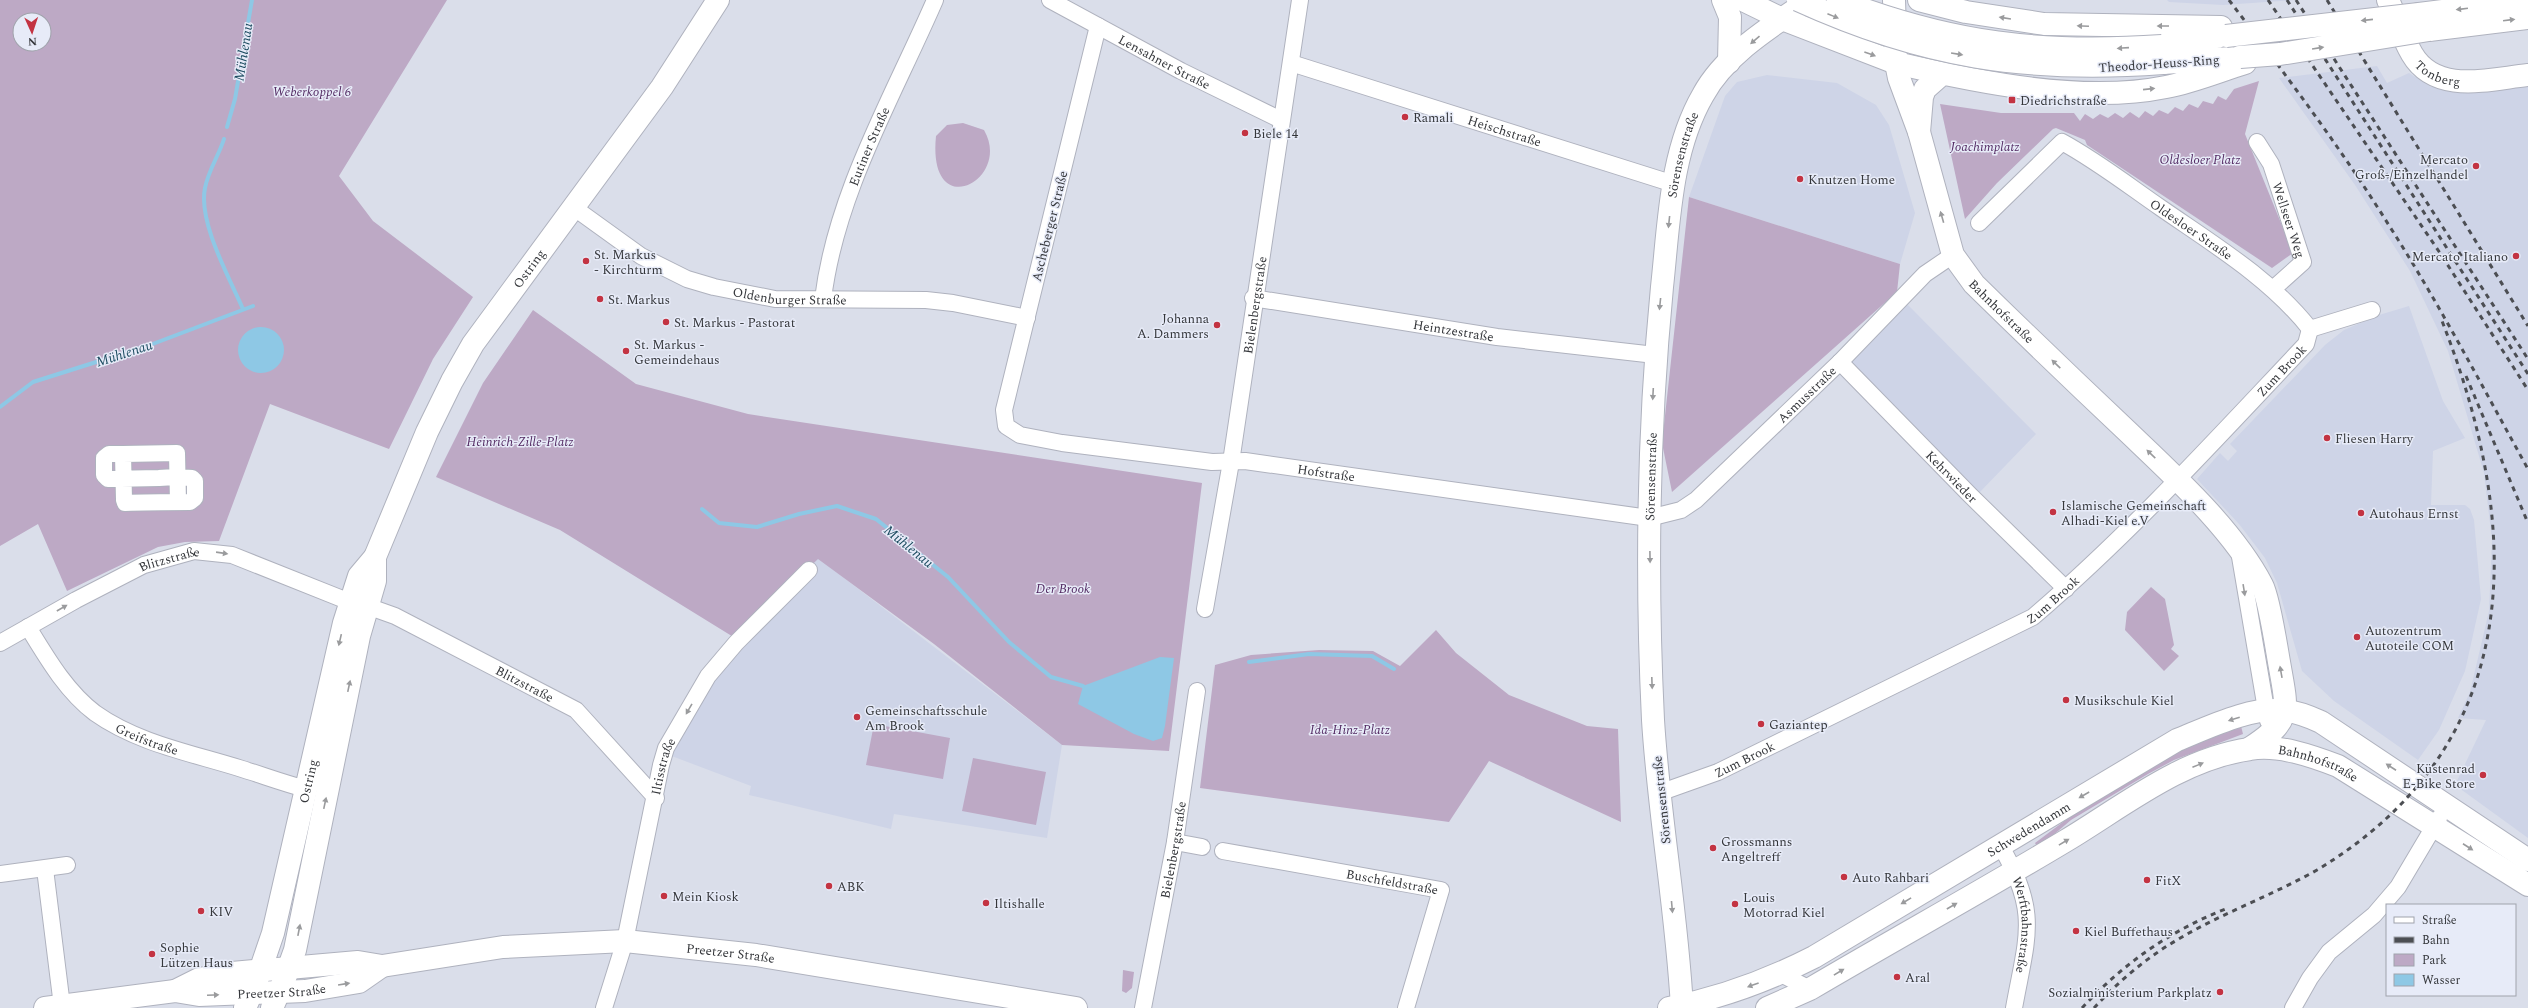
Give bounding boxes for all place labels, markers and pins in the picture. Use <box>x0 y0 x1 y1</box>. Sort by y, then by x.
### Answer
place label: Diedrichstraße <box>2020 91 2107 111</box>
marker: Diedrichstraße <box>2007 95 2017 105</box>
place label: Ramali <box>1413 108 1453 128</box>
marker: Ramali <box>1400 112 1410 122</box>
place label: Biele 14 <box>1253 124 1299 144</box>
marker: Biele 14 <box>1240 128 1250 138</box>
place label: Mercato Groß-/Einzelhandel <box>2355 150 2468 185</box>
marker: Mercato Groß-/Einzelhandel <box>2471 161 2481 171</box>
place label: Knutzen Home <box>1808 170 1895 190</box>
marker: Knutzen Home <box>1795 174 1805 184</box>
place label: St. Markus - Kirchturm <box>594 245 663 280</box>
place label: Mercato Italiano <box>2412 247 2508 267</box>
marker: Mercato Italiano <box>2511 251 2521 261</box>
marker: St. Markus - Kirchturm <box>581 256 591 266</box>
place label: St. Markus <box>608 290 670 310</box>
marker: St. Markus <box>595 294 605 304</box>
place label: Johanna A. Dammers <box>1137 309 1210 344</box>
place label: St. Markus - Pastorat <box>674 313 796 333</box>
marker: St. Markus - Pastorat <box>661 317 671 327</box>
marker: Johanna A. Dammers <box>1212 320 1222 330</box>
place label: St. Markus - Gemeindehaus <box>634 335 720 370</box>
marker: St. Markus - Gemeindehaus <box>621 346 631 356</box>
place label: Fliesen Harry <box>2335 429 2414 449</box>
marker: Fliesen Harry <box>2322 433 2332 443</box>
place label: Islamische Gemeinschaft Alhadi-Kiel e.V <box>2061 496 2206 531</box>
place label: Autohaus Ernst <box>2369 504 2459 524</box>
marker: Islamische Gemeinschaft Alhadi-Kiel e.V <box>2048 507 2058 517</box>
marker: Autohaus Ernst <box>2356 508 2366 518</box>
place label: Autozentrum Autoteile COM <box>2365 621 2454 656</box>
marker: Autozentrum Autoteile COM <box>2352 632 2362 642</box>
place label: Musikschule Kiel <box>2074 691 2174 711</box>
marker: Musikschule Kiel <box>2061 695 2071 705</box>
place label: Gemeinschaftsschule Am Brook <box>865 701 987 736</box>
marker: Gemeinschaftsschule Am Brook <box>852 712 862 722</box>
place label: Gaziantep <box>1769 715 1828 735</box>
marker: Gaziantep <box>1756 719 1766 729</box>
place label: Küstenrad E-Bike Store <box>2402 759 2475 794</box>
marker: Küstenrad E-Bike Store <box>2478 770 2488 780</box>
place label: Grossmanns Angeltreff <box>1721 832 1793 867</box>
marker: Grossmanns Angeltreff <box>1708 843 1718 853</box>
place label: Auto Rahbari <box>1852 868 1929 888</box>
place label: FitX <box>2155 871 2182 891</box>
marker: Auto Rahbari <box>1839 872 1849 882</box>
marker: FitX <box>2142 875 2152 885</box>
place label: ABK <box>837 877 865 897</box>
marker: ABK <box>824 881 834 891</box>
place label: Mein Kiosk <box>672 887 739 907</box>
place label: Louis Motorrad Kiel <box>1743 888 1825 923</box>
marker: Mein Kiosk <box>659 891 669 901</box>
place label: Iltishalle <box>994 894 1045 914</box>
marker: Iltishalle <box>981 898 991 908</box>
marker: Louis Motorrad Kiel <box>1730 899 1740 909</box>
place label: KIV <box>209 902 233 922</box>
marker: KIV <box>196 906 206 916</box>
place label: Kiel Buffethaus <box>2084 922 2173 942</box>
marker: Kiel Buffethaus <box>2071 926 2081 936</box>
place label: Sophie Lützen Haus <box>160 938 233 973</box>
marker: Sophie Lützen Haus <box>147 949 157 959</box>
place label: Aral <box>1905 968 1930 988</box>
marker: Aral <box>1892 972 1902 982</box>
place label: Sozialministerium Parkplatz <box>2048 983 2212 1003</box>
marker: Sozialministerium Parkplatz <box>2215 987 2225 997</box>

